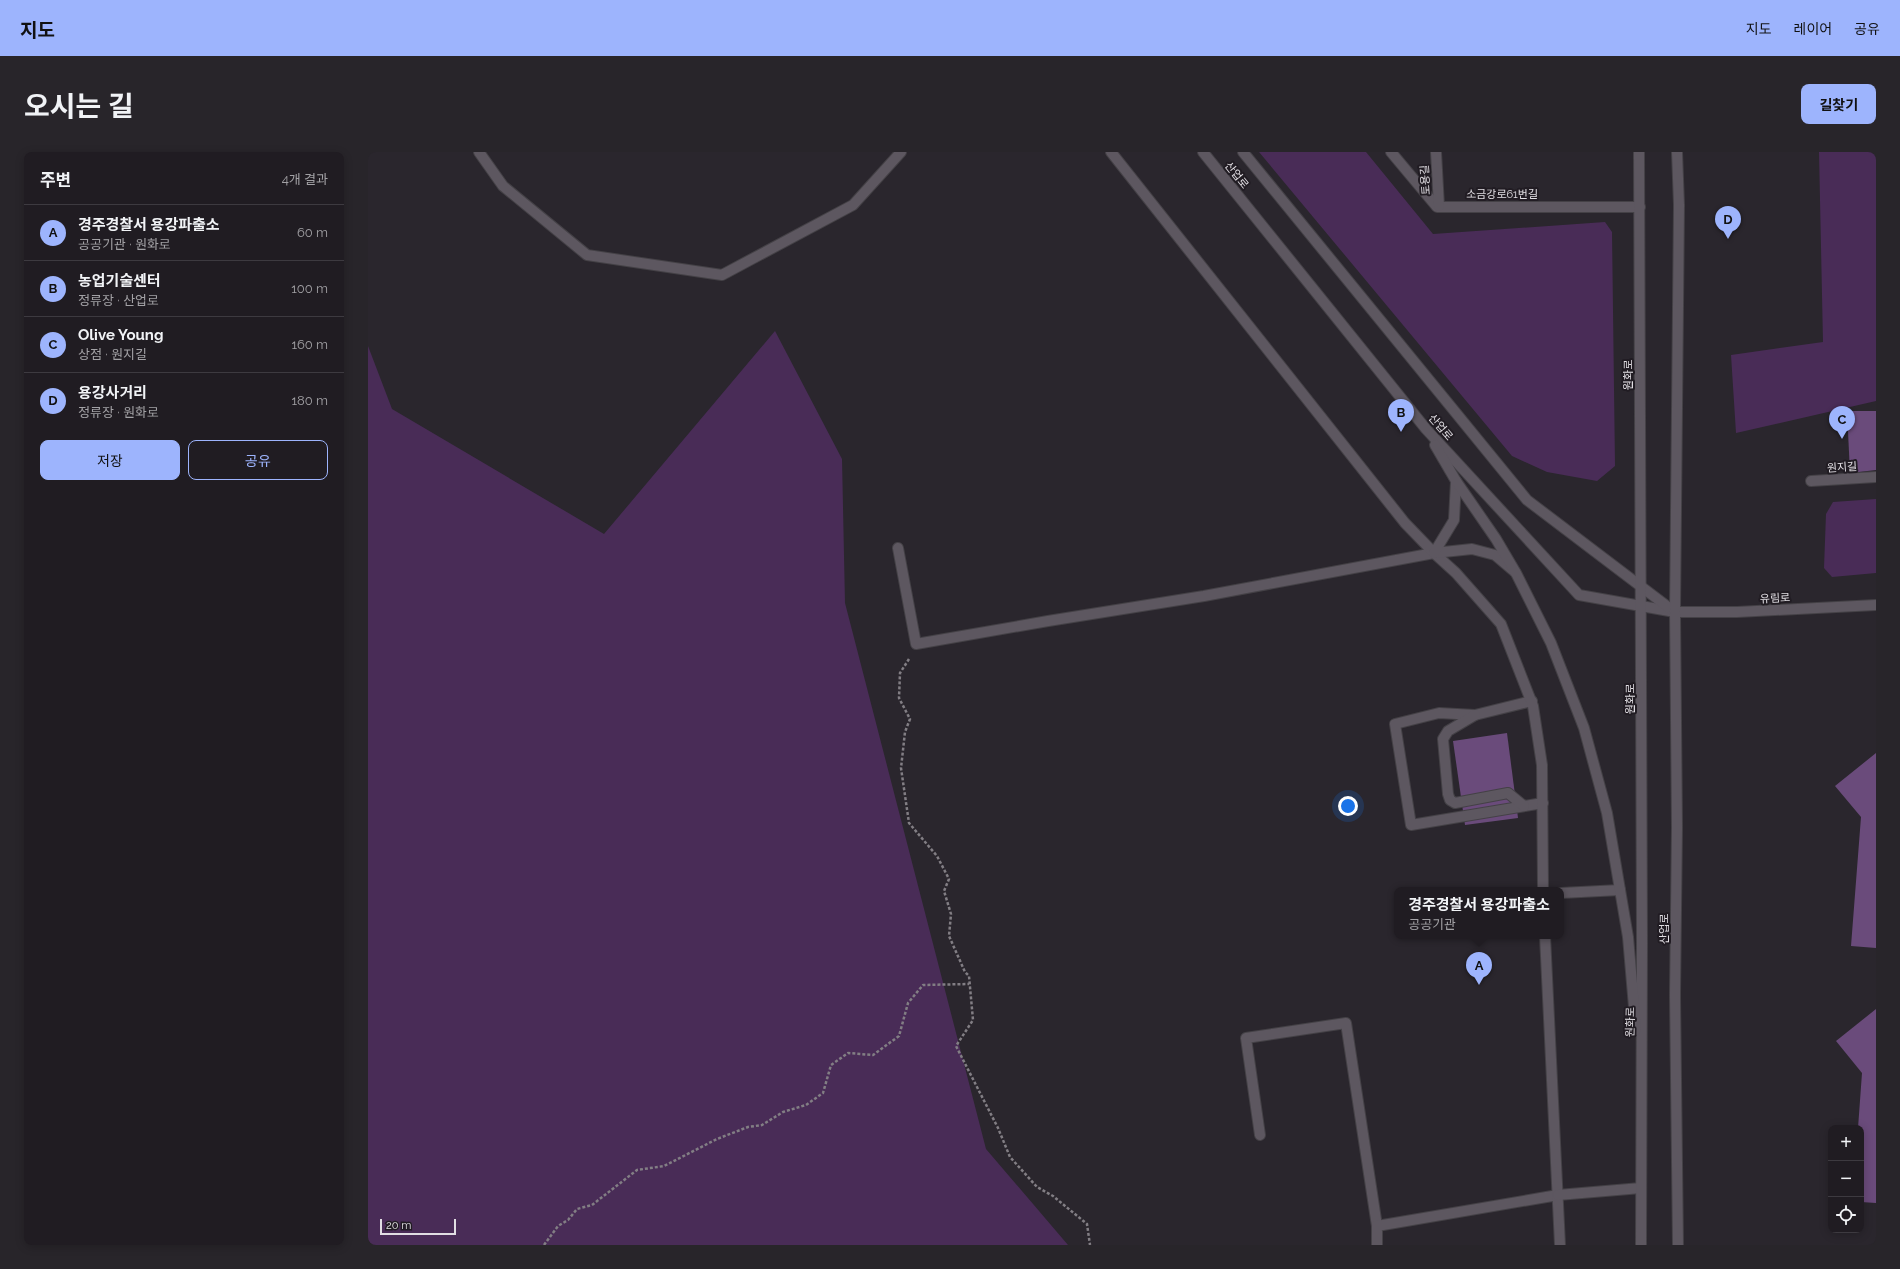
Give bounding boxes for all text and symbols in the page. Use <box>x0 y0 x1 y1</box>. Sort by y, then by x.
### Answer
text: 지도 <box>20 19 55 41</box>
text: 지도 <box>1746 21 1772 37</box>
text: 레이어 <box>1794 21 1832 37</box>
text: 공유 <box>1854 21 1880 37</box>
button: 길찾기 <box>1801 84 1876 124</box>
text: 오시는 길 <box>24 90 134 123</box>
street label: 산업로 <box>1222 159 1251 191</box>
street label: 토용길 <box>1418 164 1433 196</box>
text: 주변 <box>40 170 71 190</box>
text: 4개 결과 <box>282 172 328 187</box>
street label: 소금강로61번길 <box>1466 188 1538 201</box>
pin: D <box>1715 206 1741 239</box>
text: 경주경찰서 용강파출소 <box>78 216 220 234</box>
text: A <box>49 225 57 240</box>
text: 60 m <box>297 225 328 240</box>
text: 공공기관 · 원화로 <box>78 237 171 252</box>
text: 농업기술센터 <box>78 272 161 290</box>
text: B <box>49 281 57 296</box>
text: 100 m <box>291 281 328 296</box>
text: 정류장 · 산업로 <box>78 293 159 308</box>
text: Olive Young <box>78 326 163 344</box>
text: C <box>49 337 57 352</box>
text: 160 m <box>291 337 328 352</box>
text: 상점 · 원지길 <box>78 347 147 362</box>
street label: 원화로 <box>1622 360 1635 390</box>
text: 용강사거리 <box>78 384 147 402</box>
text: D <box>48 393 58 408</box>
text: 180 m <box>292 393 328 408</box>
pin: B <box>1388 399 1414 432</box>
text: 정류장 · 원화로 <box>78 405 159 420</box>
pin: C <box>1829 406 1855 439</box>
street label: 산업로 <box>1426 412 1455 443</box>
button: 저장 <box>40 440 180 480</box>
button: 공유 <box>188 440 328 480</box>
street label: 원지길 <box>1826 460 1858 475</box>
street label: 유림로 <box>1760 591 1791 606</box>
street label: 원화로 <box>1624 684 1637 714</box>
your location <box>1338 796 1358 816</box>
popup <box>1394 887 1564 939</box>
text: 경주경찰서 용강파출소 <box>1408 896 1550 914</box>
street label: 산업로 <box>1658 914 1671 944</box>
text: 공공기관 <box>1408 917 1456 932</box>
pin: A <box>1466 952 1492 985</box>
street label: 원화로 <box>1624 1007 1637 1037</box>
map controls <box>1828 1125 1864 1233</box>
button: + <box>1828 1125 1864 1161</box>
button: − <box>1828 1161 1864 1197</box>
button: locate <box>1828 1197 1864 1233</box>
scale bar <box>380 1217 456 1236</box>
text: 20 m <box>386 1219 411 1232</box>

